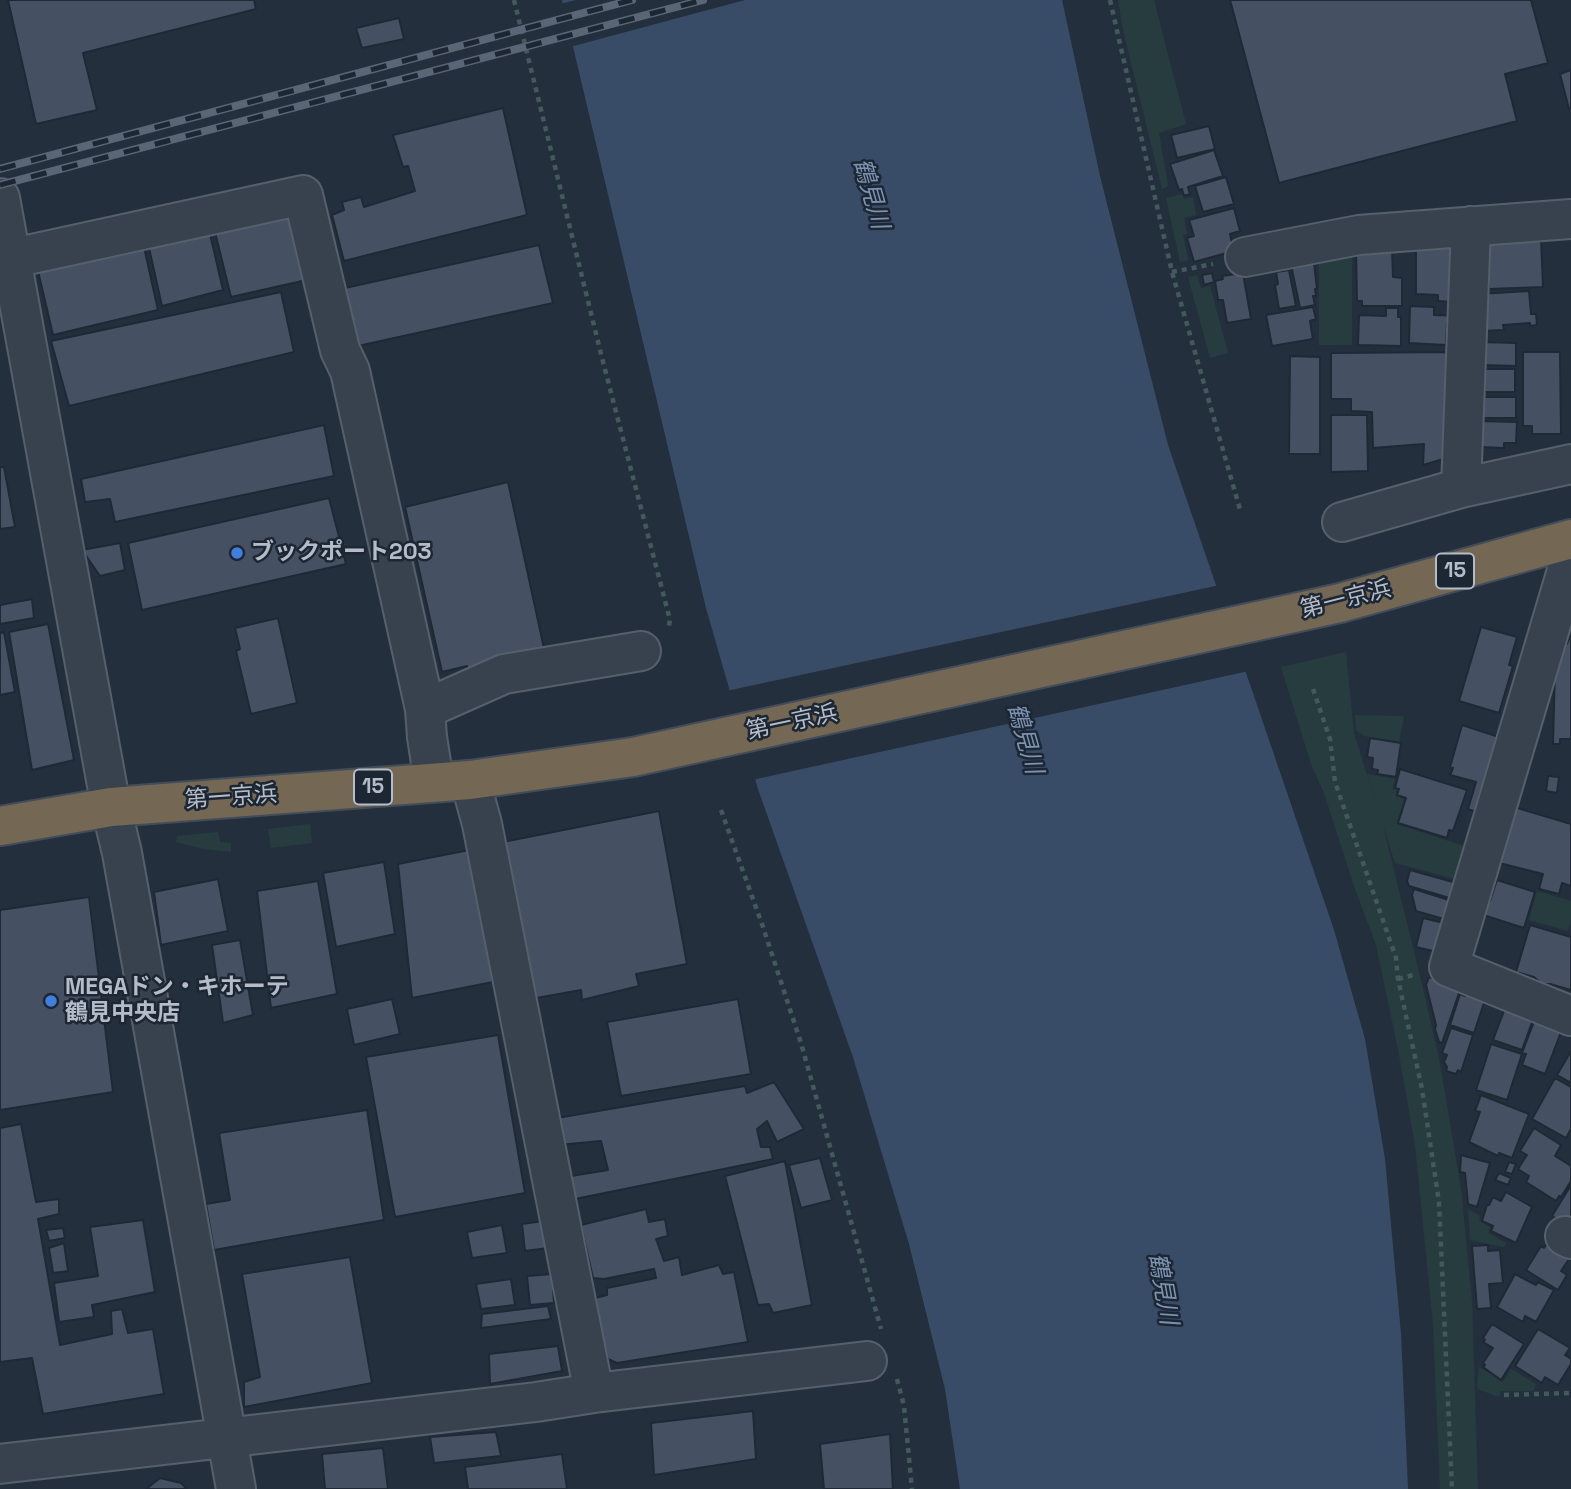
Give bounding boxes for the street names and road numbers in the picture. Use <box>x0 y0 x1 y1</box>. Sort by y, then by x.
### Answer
road number: 15 <box>1436 554 1474 588</box>
street label: 第一京浜 <box>1298 575 1394 625</box>
street label: 第一京浜 <box>744 700 840 746</box>
road number: 15 <box>354 770 392 804</box>
street label: 第一京浜 <box>184 781 278 815</box>

